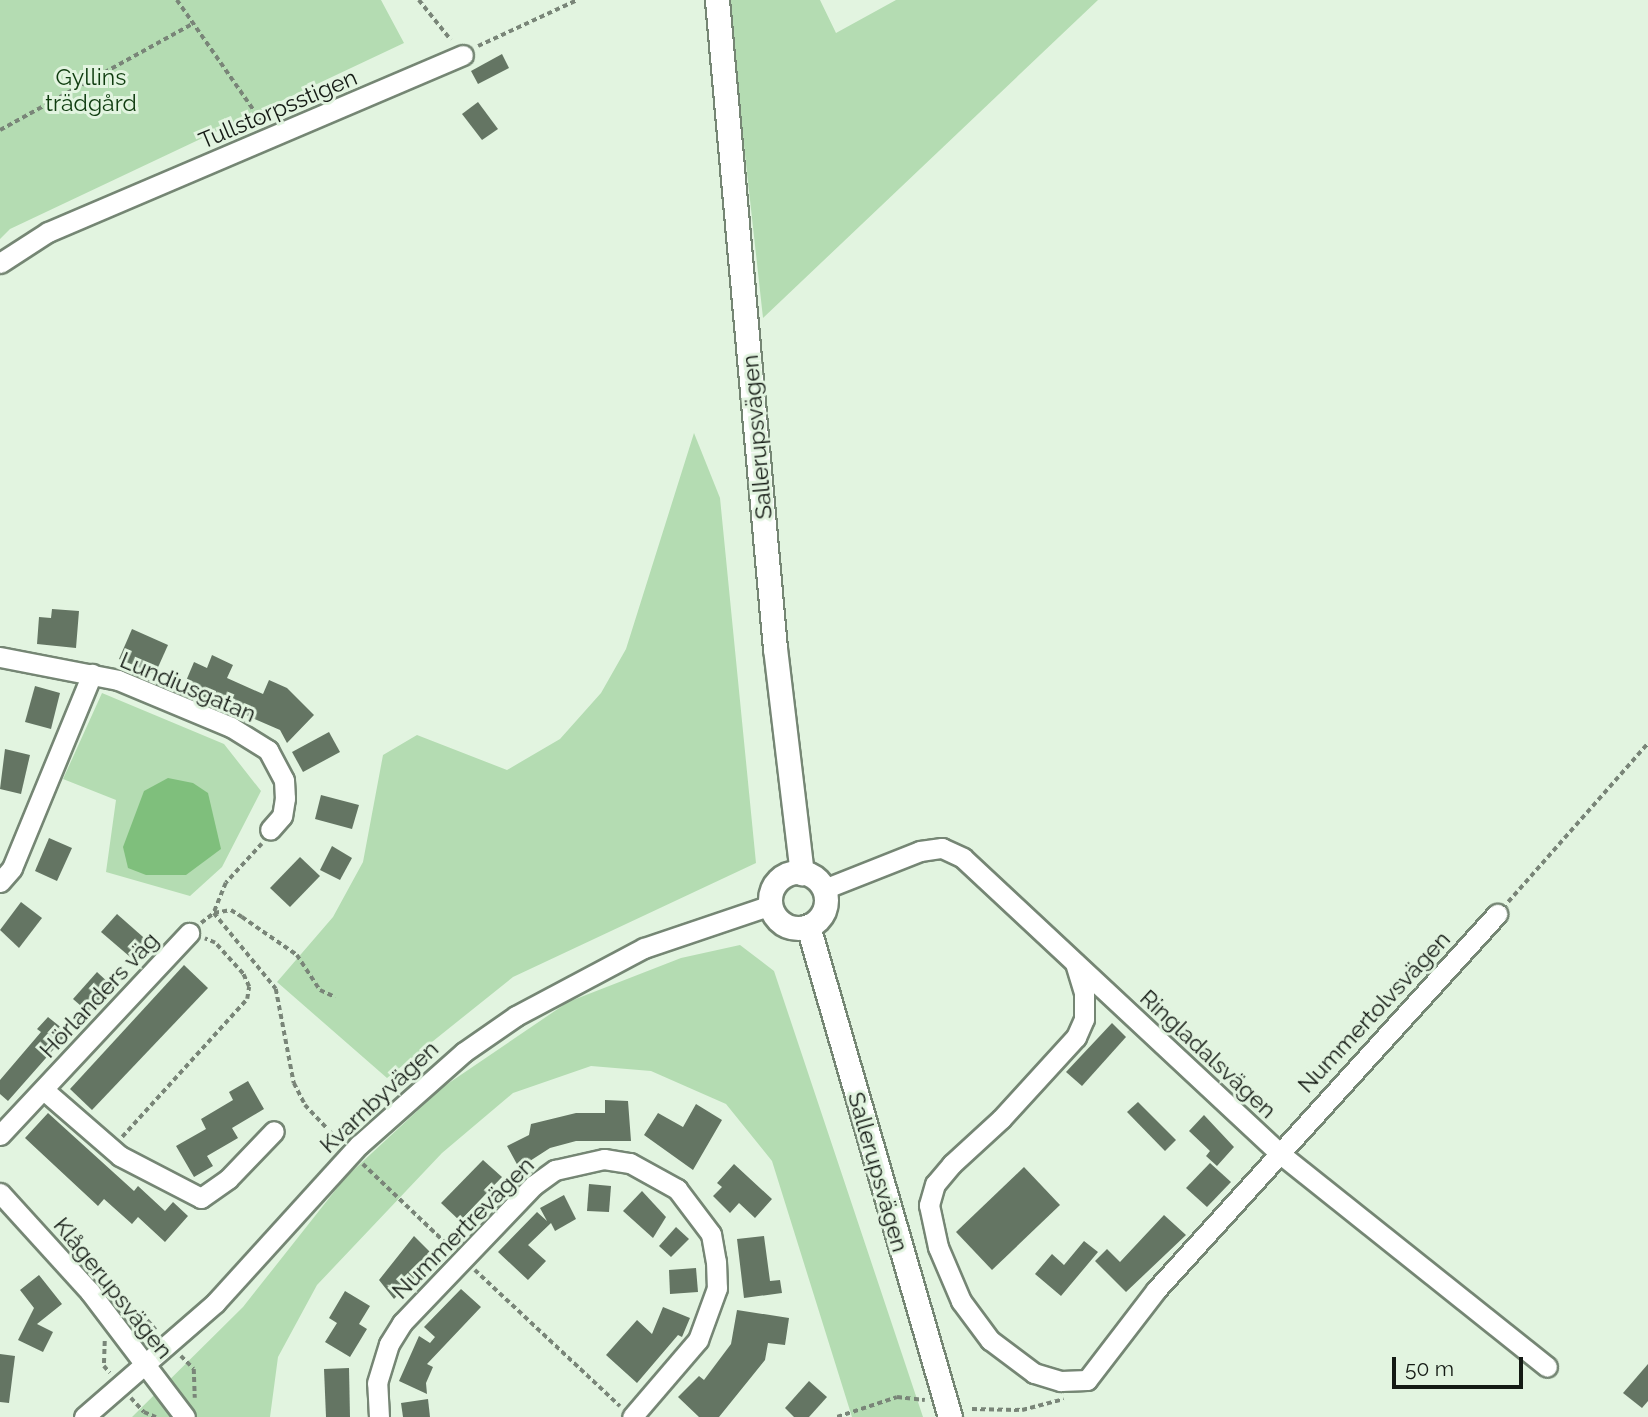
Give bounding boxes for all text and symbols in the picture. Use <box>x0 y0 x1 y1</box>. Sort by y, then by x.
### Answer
park label: Gyllins trädgård <box>45 63 137 117</box>
street label: Tullstorpsstigen <box>195 63 361 155</box>
street label: Sallerupsvägen <box>736 354 778 520</box>
street label: Lundiusgatan <box>116 646 260 728</box>
street label: Hörlanders väg <box>34 926 164 1064</box>
street label: Nummertolvsvägen <box>1292 926 1456 1098</box>
street label: Ringladalsvägen <box>1134 984 1282 1124</box>
street label: Kvarnbyvägen <box>314 1035 444 1159</box>
street label: Sallerupsvägen <box>842 1089 914 1255</box>
street label: Nummertrevägen <box>386 1151 540 1305</box>
street label: Klågerupsvägen <box>48 1212 178 1364</box>
scale bar <box>1396 1344 1527 1388</box>
text: 50 m <box>1405 1356 1454 1381</box>

